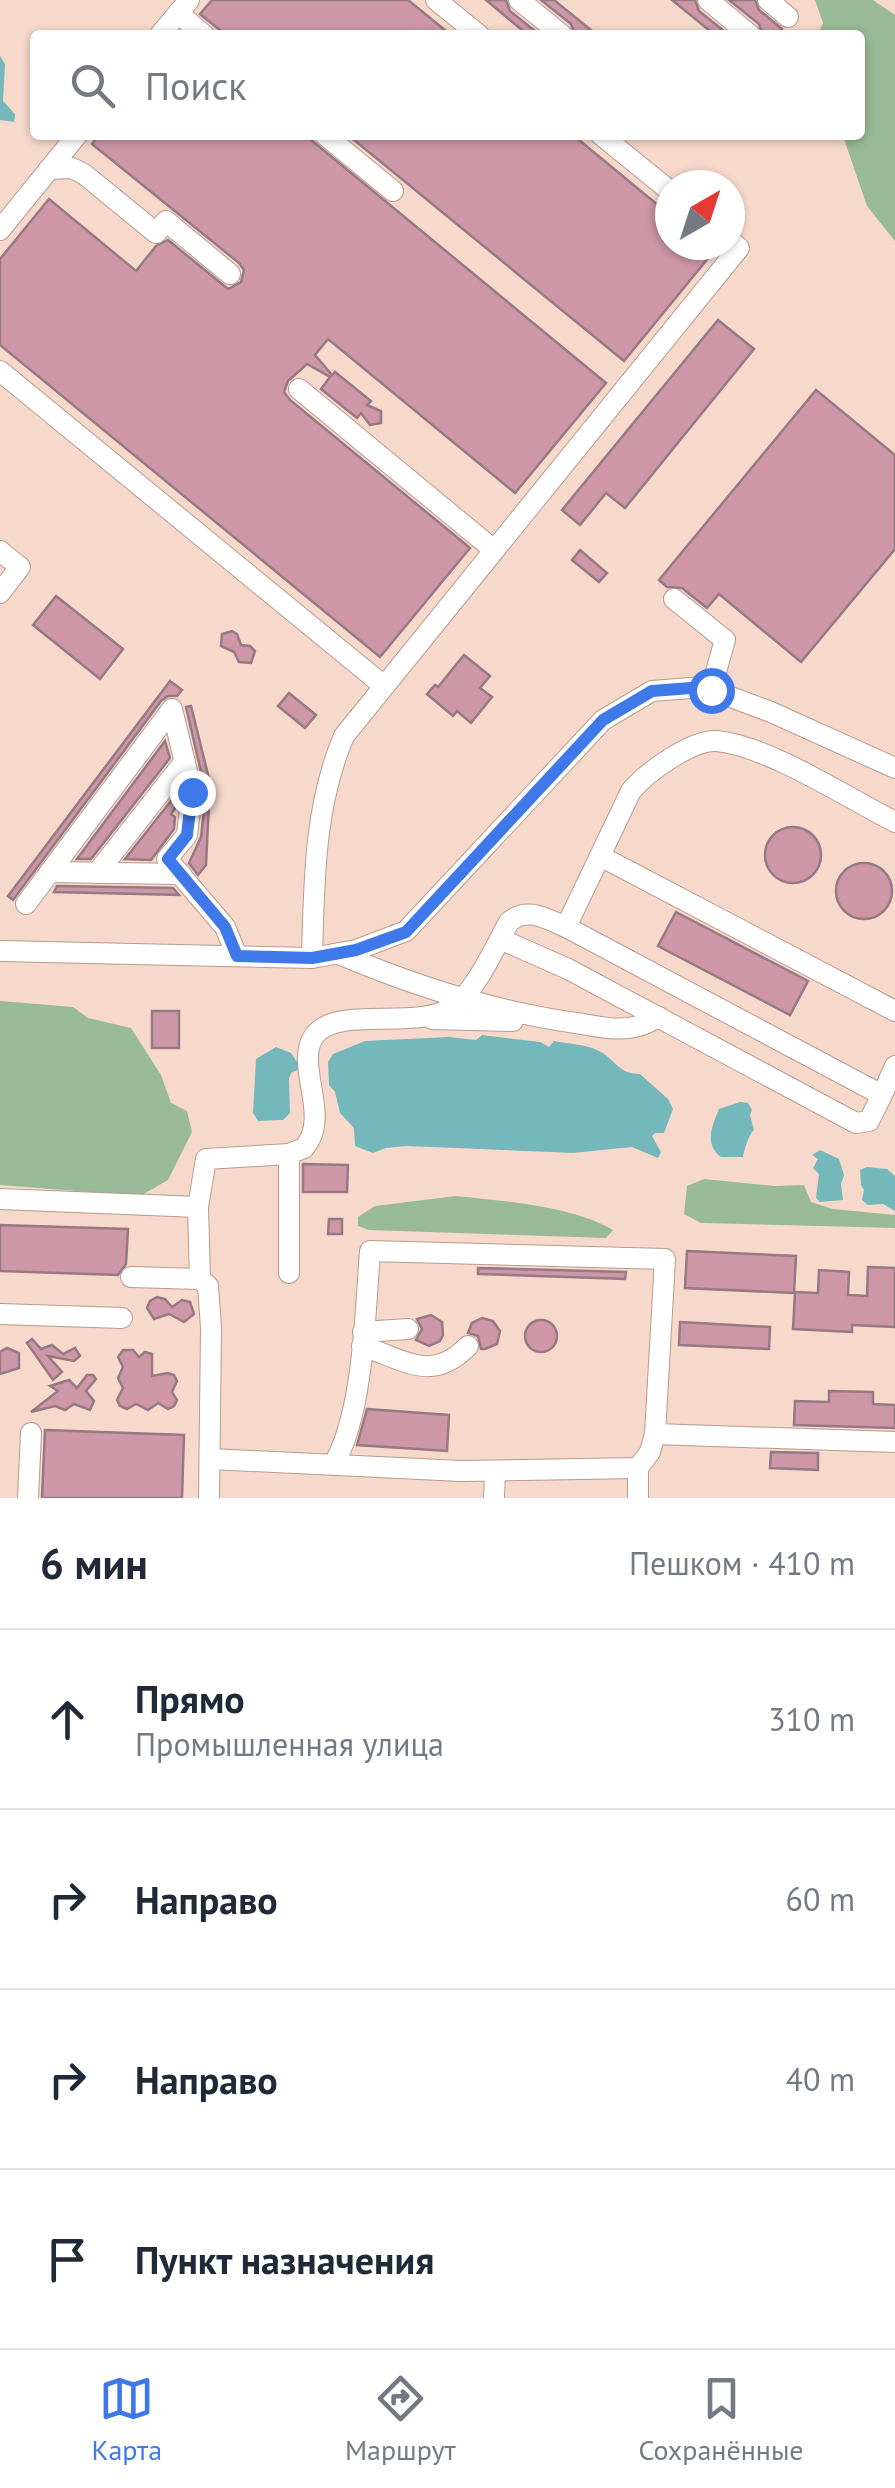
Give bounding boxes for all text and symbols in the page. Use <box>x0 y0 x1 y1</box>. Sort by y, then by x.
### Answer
search box <box>30 30 865 140</box>
icon: search <box>65 58 120 113</box>
text: Поиск <box>145 61 246 110</box>
north arrow <box>655 170 745 260</box>
route start <box>689 668 735 714</box>
route end <box>170 770 216 816</box>
text: 6 мин <box>40 1536 148 1591</box>
text: Пешком · 410 m <box>629 1542 855 1584</box>
text: Прямо <box>135 1674 245 1723</box>
icon: ahead <box>40 1692 95 1747</box>
text: 310 m <box>768 1698 855 1740</box>
text: Промышленная улица <box>135 1723 444 1765</box>
icon: right <box>40 1872 95 1927</box>
text: Направо <box>135 1875 278 1924</box>
text: 60 m <box>786 1878 855 1920</box>
icon: right <box>40 2052 95 2107</box>
text: Направо <box>135 2055 278 2104</box>
text: 40 m <box>786 2058 855 2100</box>
icon: arrive <box>40 2232 95 2287</box>
text: Пункт назначения <box>135 2235 434 2284</box>
tab: Карта <box>91 2371 162 2468</box>
tab: Маршрут <box>345 2371 456 2468</box>
tab: Сохранённые <box>638 2371 804 2468</box>

